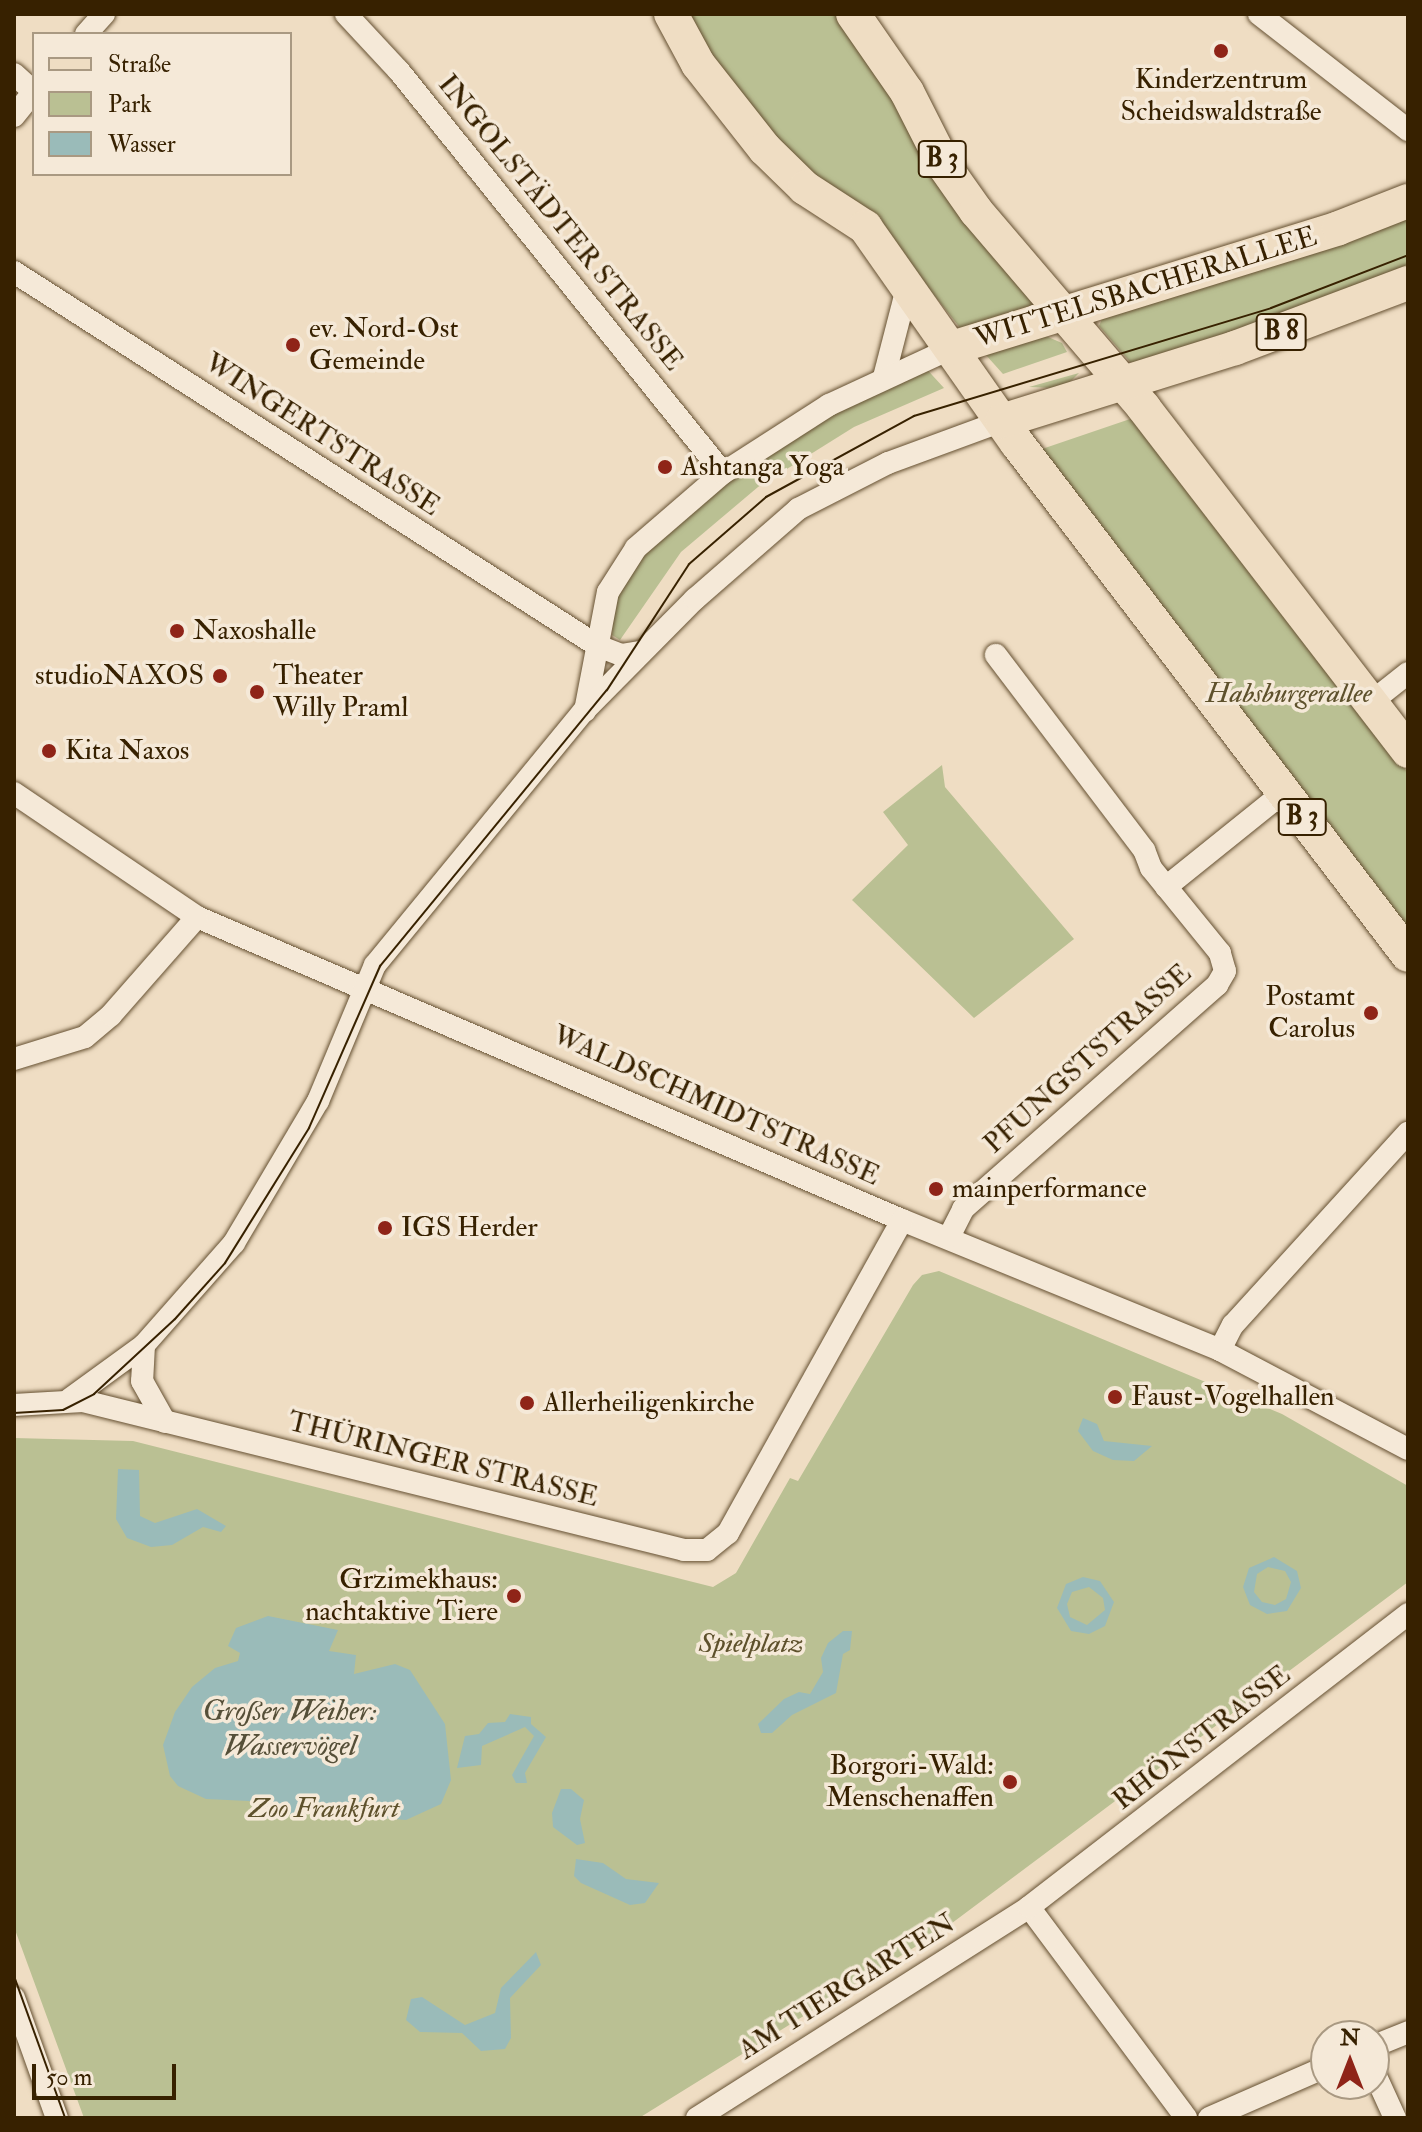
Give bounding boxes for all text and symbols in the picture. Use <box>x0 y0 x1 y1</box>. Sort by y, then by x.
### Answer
legend <box>32 32 292 176</box>
marker: Kinderzentrum Scheidswaldstraße <box>1212 42 1230 60</box>
text: Straße <box>108 49 171 80</box>
place label: Kinderzentrum Scheidswaldstraße <box>1121 63 1321 129</box>
street label: INGOLSTÄDTER STRASSE <box>430 68 690 378</box>
text: Park <box>108 89 152 120</box>
text: Wasser <box>108 129 176 160</box>
road number: B 3 <box>916 137 968 181</box>
street label: WITTELSBACHERALLEE <box>971 220 1321 356</box>
road number: B 8 <box>1255 310 1307 354</box>
place label: ev. Nord-Ost Gemeinde <box>309 312 459 378</box>
marker: ev. Nord-Ost Gemeinde <box>284 336 302 354</box>
street label: WINGERTSTRASSE <box>198 346 446 524</box>
place label: Ashtanga Yoga <box>681 450 844 484</box>
marker: Ashtanga Yoga <box>656 458 674 476</box>
place label: Naxoshalle <box>193 614 316 648</box>
marker: Naxoshalle <box>168 622 186 640</box>
place label: studioNAXOS <box>35 659 204 693</box>
place label: Theater Willy Praml <box>273 659 408 725</box>
marker: studioNAXOS <box>211 667 229 685</box>
park label: Habsburgerallee <box>1206 677 1372 711</box>
marker: Theater Willy Praml <box>248 683 266 701</box>
place label: Kita Naxos <box>65 734 189 768</box>
marker: Kita Naxos <box>40 742 58 760</box>
road number: B 3 <box>1276 795 1328 839</box>
street label: PFUNGSTSTRASSE <box>977 957 1199 1161</box>
place label: Postamt Carolus <box>1265 980 1355 1046</box>
marker: Postamt Carolus <box>1362 1004 1380 1022</box>
street label: WALDSCHMIDTSTRASSE <box>547 1019 885 1193</box>
place label: mainperformance <box>952 1172 1147 1206</box>
marker: mainperformance <box>927 1180 945 1198</box>
place label: IGS Herder <box>401 1211 538 1245</box>
marker: IGS Herder <box>376 1219 394 1237</box>
place label: Faust-Vogelhallen <box>1131 1380 1335 1414</box>
place label: Allerheiligenkirche <box>543 1386 754 1420</box>
marker: Faust-Vogelhallen <box>1106 1388 1124 1406</box>
marker: Allerheiligenkirche <box>518 1394 536 1412</box>
street label: THÜRINGER STRASSE <box>284 1405 602 1515</box>
place label: Grzimekhaus: nachtaktive Tiere <box>305 1563 498 1629</box>
marker: Grzimekhaus: nachtaktive Tiere <box>505 1587 523 1605</box>
park label: Spielplatz <box>699 1627 803 1661</box>
street label: RHÖNSTRASSE <box>1107 1658 1297 1818</box>
water label: Großer Weiher: Wasservögel <box>203 1693 377 1764</box>
place label: Borgori-Wald: Menschenaffen <box>826 1749 994 1815</box>
marker: Borgori-Wald: Menschenaffen <box>1001 1773 1019 1791</box>
park label: Zoo Frankfurt <box>249 1792 399 1826</box>
street label: AM TIERGARTEN <box>732 1907 962 2067</box>
north arrow <box>1310 2020 1390 2100</box>
text: N <box>1340 2024 1360 2052</box>
scale bar <box>36 2048 180 2098</box>
text: 50 m <box>46 2062 92 2093</box>

